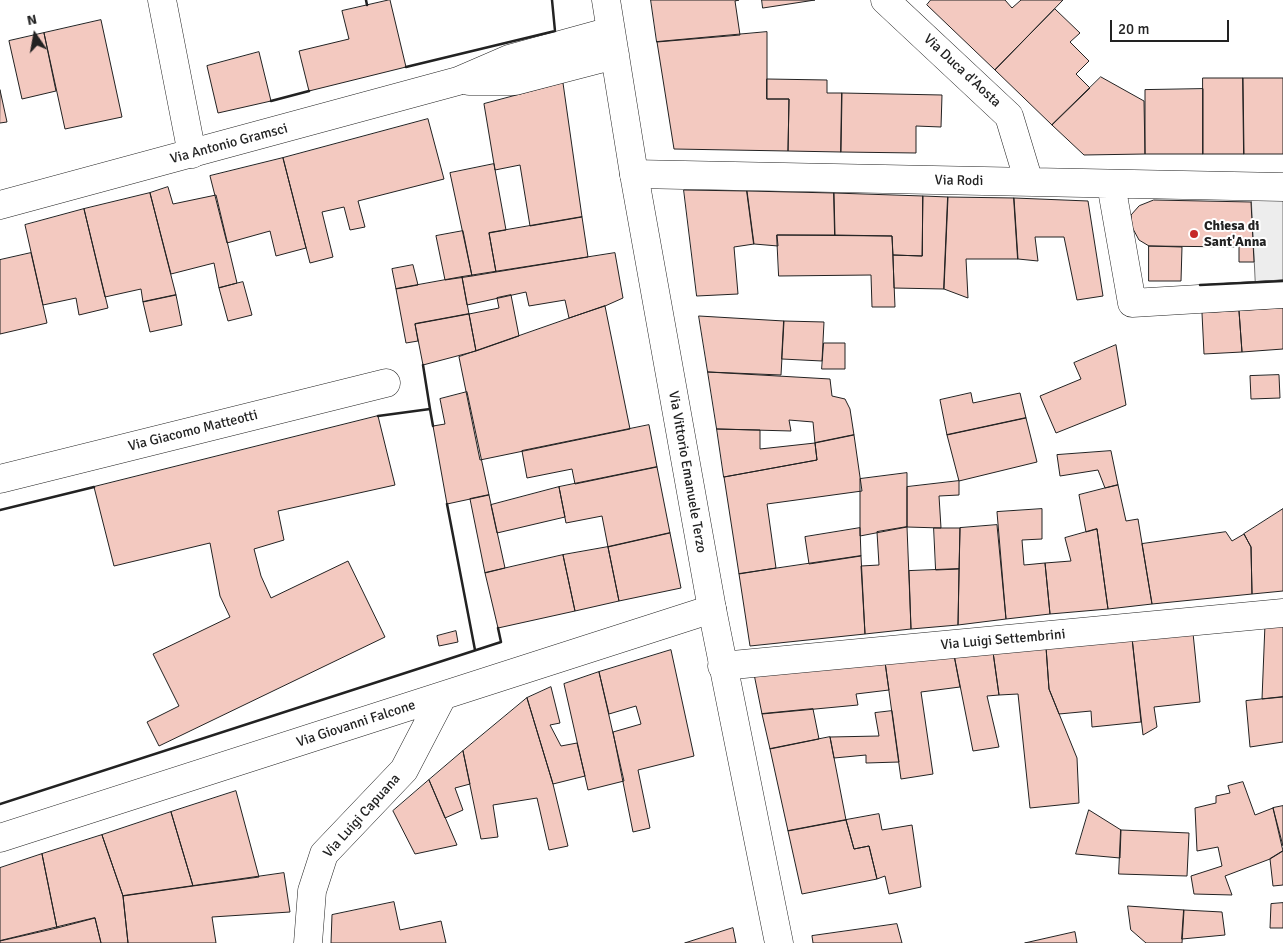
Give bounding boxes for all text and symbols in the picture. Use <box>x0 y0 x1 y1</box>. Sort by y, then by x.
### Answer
north arrow <box>10 10 60 60</box>
scale bar <box>1113 10 1232 42</box>
text: N <box>25 11 38 29</box>
text: 20 m <box>1118 20 1149 38</box>
street label: Via Duca d'Aosta <box>920 31 1004 111</box>
street label: Via Antonio Gramsci <box>168 120 290 168</box>
street label: Via Rodi <box>935 172 983 190</box>
place label: Chiesa di Sant'Anna <box>1204 218 1267 250</box>
marker: Chiesa di Sant'Anna <box>1188 228 1200 240</box>
street label: Via Vittorio Emanuele Terzo <box>664 390 710 554</box>
street label: Via Giacomo Matteotti <box>126 407 260 455</box>
street label: Via Luigi Settembrini <box>940 626 1066 654</box>
street label: Via Giovanni Falcone <box>294 697 418 751</box>
street label: Via Luigi Capuana <box>320 771 404 861</box>

